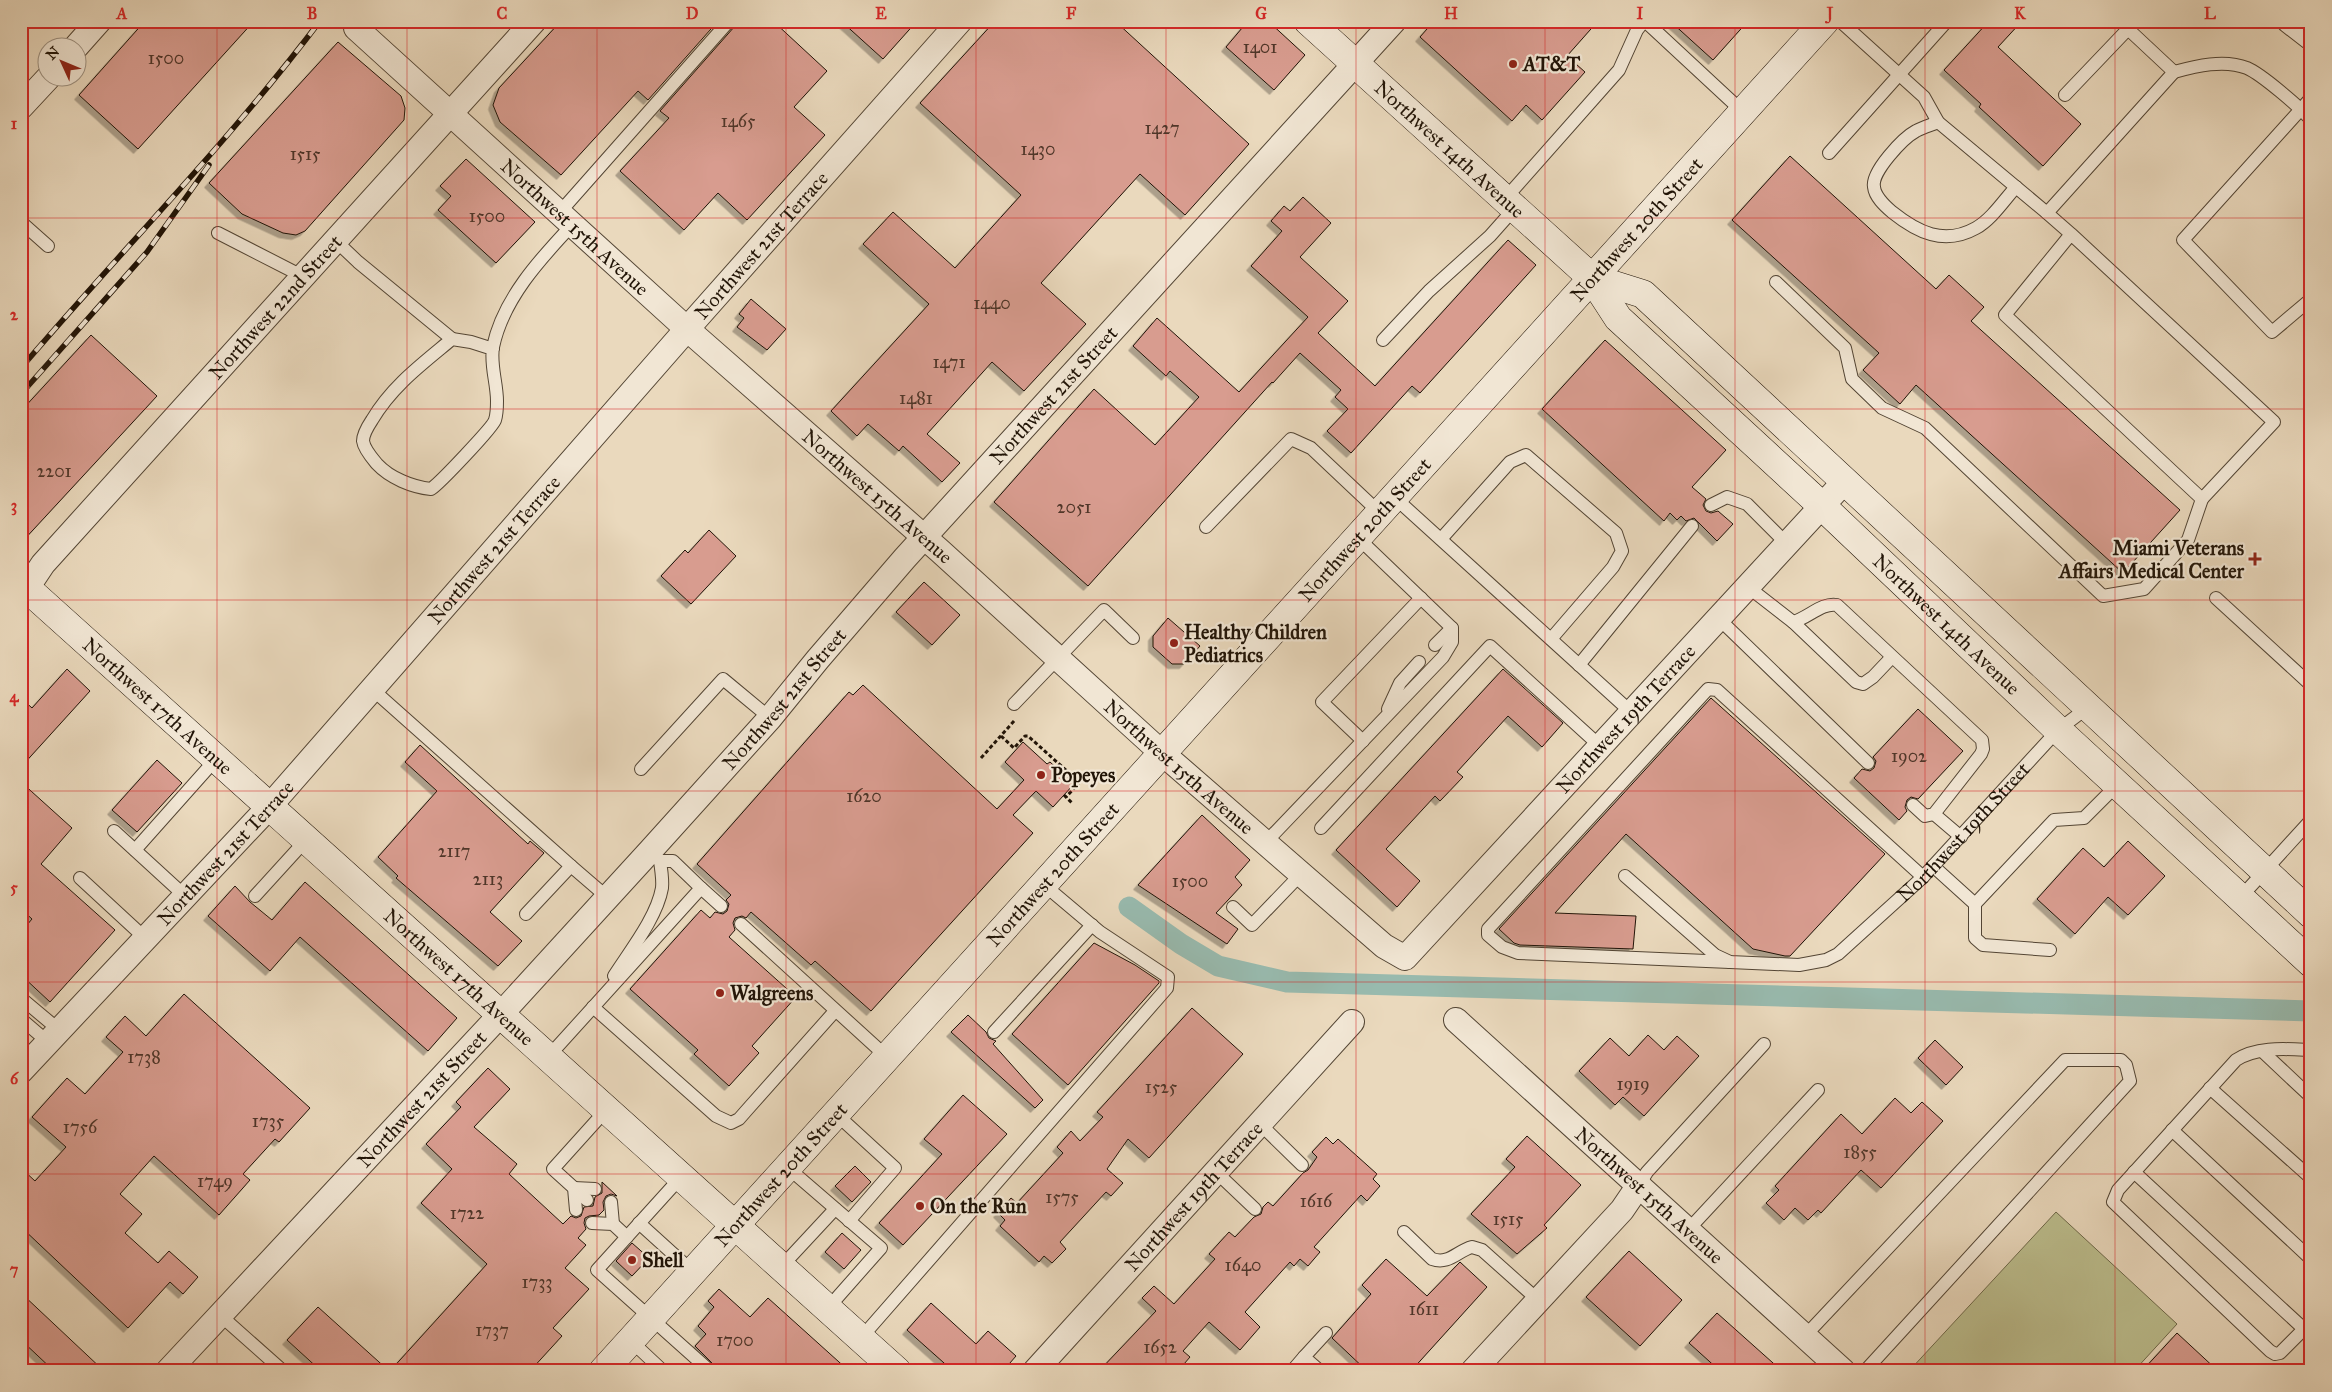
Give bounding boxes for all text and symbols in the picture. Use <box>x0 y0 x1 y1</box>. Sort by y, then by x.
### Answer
text: A <box>116 4 128 23</box>
text: B <box>307 4 317 23</box>
text: C <box>497 4 508 23</box>
text: D <box>686 4 699 23</box>
text: E <box>875 4 887 23</box>
text: F <box>1066 4 1077 23</box>
text: G <box>1255 4 1267 23</box>
text: H <box>1444 4 1458 23</box>
text: I <box>1637 4 1644 23</box>
text: J <box>1825 4 1834 24</box>
text: K <box>2014 4 2026 23</box>
text: L <box>2204 4 2216 23</box>
house number: 1401 <box>1243 36 1277 58</box>
north arrow <box>38 38 88 88</box>
text: N <box>43 43 63 63</box>
house number: 1500 <box>148 47 184 69</box>
place label: AT&T <box>1521 52 1581 76</box>
marker: AT&T <box>1507 58 1519 70</box>
street label: Northwest 14th Avenue <box>1370 75 1530 223</box>
house number: 1465 <box>721 110 756 132</box>
text: 1 <box>11 114 18 133</box>
house number: 1427 <box>1144 117 1180 139</box>
house number: 1430 <box>1021 138 1055 160</box>
house number: 1515 <box>290 143 321 165</box>
street label: Northwest 20th Street <box>1565 152 1708 306</box>
street label: Northwest 15th Avenue <box>496 154 654 301</box>
street label: Northwest 21st Terrace <box>689 167 833 324</box>
house number: 1500 <box>469 205 505 227</box>
street label: Northwest 22nd Street <box>204 230 347 384</box>
house number: 1440 <box>973 292 1011 314</box>
text: 2 <box>10 305 19 324</box>
street label: Northwest 21st Street <box>984 321 1122 469</box>
house number: 1471 <box>932 351 966 373</box>
house number: 1481 <box>899 387 933 409</box>
street label: Northwest 15th Avenue <box>798 424 958 569</box>
street label: Northwest 20th Street <box>1293 453 1436 607</box>
house number: 2201 <box>36 460 72 482</box>
street label: Northwest 21st Terrace <box>423 471 565 629</box>
text: 3 <box>11 496 17 516</box>
house number: 2051 <box>1057 496 1091 518</box>
place label: Miami Veterans Affairs Medical Center <box>2057 536 2245 583</box>
street label: Northwest 14th Avenue <box>1868 549 2025 700</box>
marker: Miami Veterans Affairs Medical Center <box>2248 552 2262 566</box>
place label: Healthy Children Pediatrics <box>1184 620 1327 667</box>
street label: Northwest 21st Street <box>717 623 851 775</box>
street label: Northwest 17th Avenue <box>78 632 238 780</box>
marker: Healthy Children Pediatrics <box>1168 637 1180 649</box>
street label: Northwest 19th Terrace <box>1551 639 1700 798</box>
text: 4 <box>10 687 20 707</box>
street label: Northwest 15th Avenue <box>1099 694 1259 839</box>
house number: 1902 <box>1891 745 1927 767</box>
street label: Northwest 19th Street <box>1892 757 2034 907</box>
place label: Popeyes <box>1051 763 1116 788</box>
marker: Popeyes <box>1035 769 1047 781</box>
street label: Northwest 21st Terrace <box>152 775 299 930</box>
house number: 1620 <box>846 785 882 807</box>
street label: Northwest 20th Street <box>981 797 1124 951</box>
house number: 2117 <box>438 840 470 862</box>
house number: 2113 <box>473 868 503 890</box>
house number: 1500 <box>1172 870 1208 892</box>
text: 5 <box>10 878 18 897</box>
street label: Northwest 17th Avenue <box>379 903 539 1051</box>
place label: Walgreens <box>730 981 814 1006</box>
marker: Walgreens <box>714 987 726 999</box>
street label: Northwest 21st Street <box>352 1026 491 1172</box>
house number: 1738 <box>127 1046 161 1068</box>
text: 6 <box>10 1069 19 1088</box>
house number: 1919 <box>1616 1073 1650 1095</box>
house number: 1525 <box>1145 1076 1178 1098</box>
street label: Northwest 20th Street <box>710 1098 852 1252</box>
house number: 1735 <box>252 1110 285 1132</box>
house number: 1756 <box>63 1116 98 1138</box>
street label: Northwest 19th Terrace <box>1120 1116 1268 1276</box>
street label: Northwest 15th Avenue <box>1570 1122 1728 1269</box>
house number: 1855 <box>1843 1141 1877 1163</box>
house number: 1749 <box>197 1170 233 1192</box>
house number: 1575 <box>1045 1186 1079 1208</box>
house number: 1616 <box>1300 1190 1333 1212</box>
place label: On the Run <box>930 1194 1027 1218</box>
marker: On the Run <box>914 1200 926 1212</box>
house number: 1722 <box>450 1202 484 1224</box>
house number: 1515 <box>1493 1208 1524 1230</box>
place label: Shell <box>642 1248 684 1272</box>
marker: Shell <box>626 1254 638 1266</box>
house number: 1640 <box>1225 1254 1261 1276</box>
text: 7 <box>10 1260 19 1279</box>
house number: 1733 <box>521 1271 553 1293</box>
house number: 1611 <box>1409 1298 1439 1320</box>
house number: 1737 <box>475 1319 509 1341</box>
house number: 1700 <box>716 1329 754 1351</box>
house number: 1652 <box>1143 1336 1177 1358</box>

